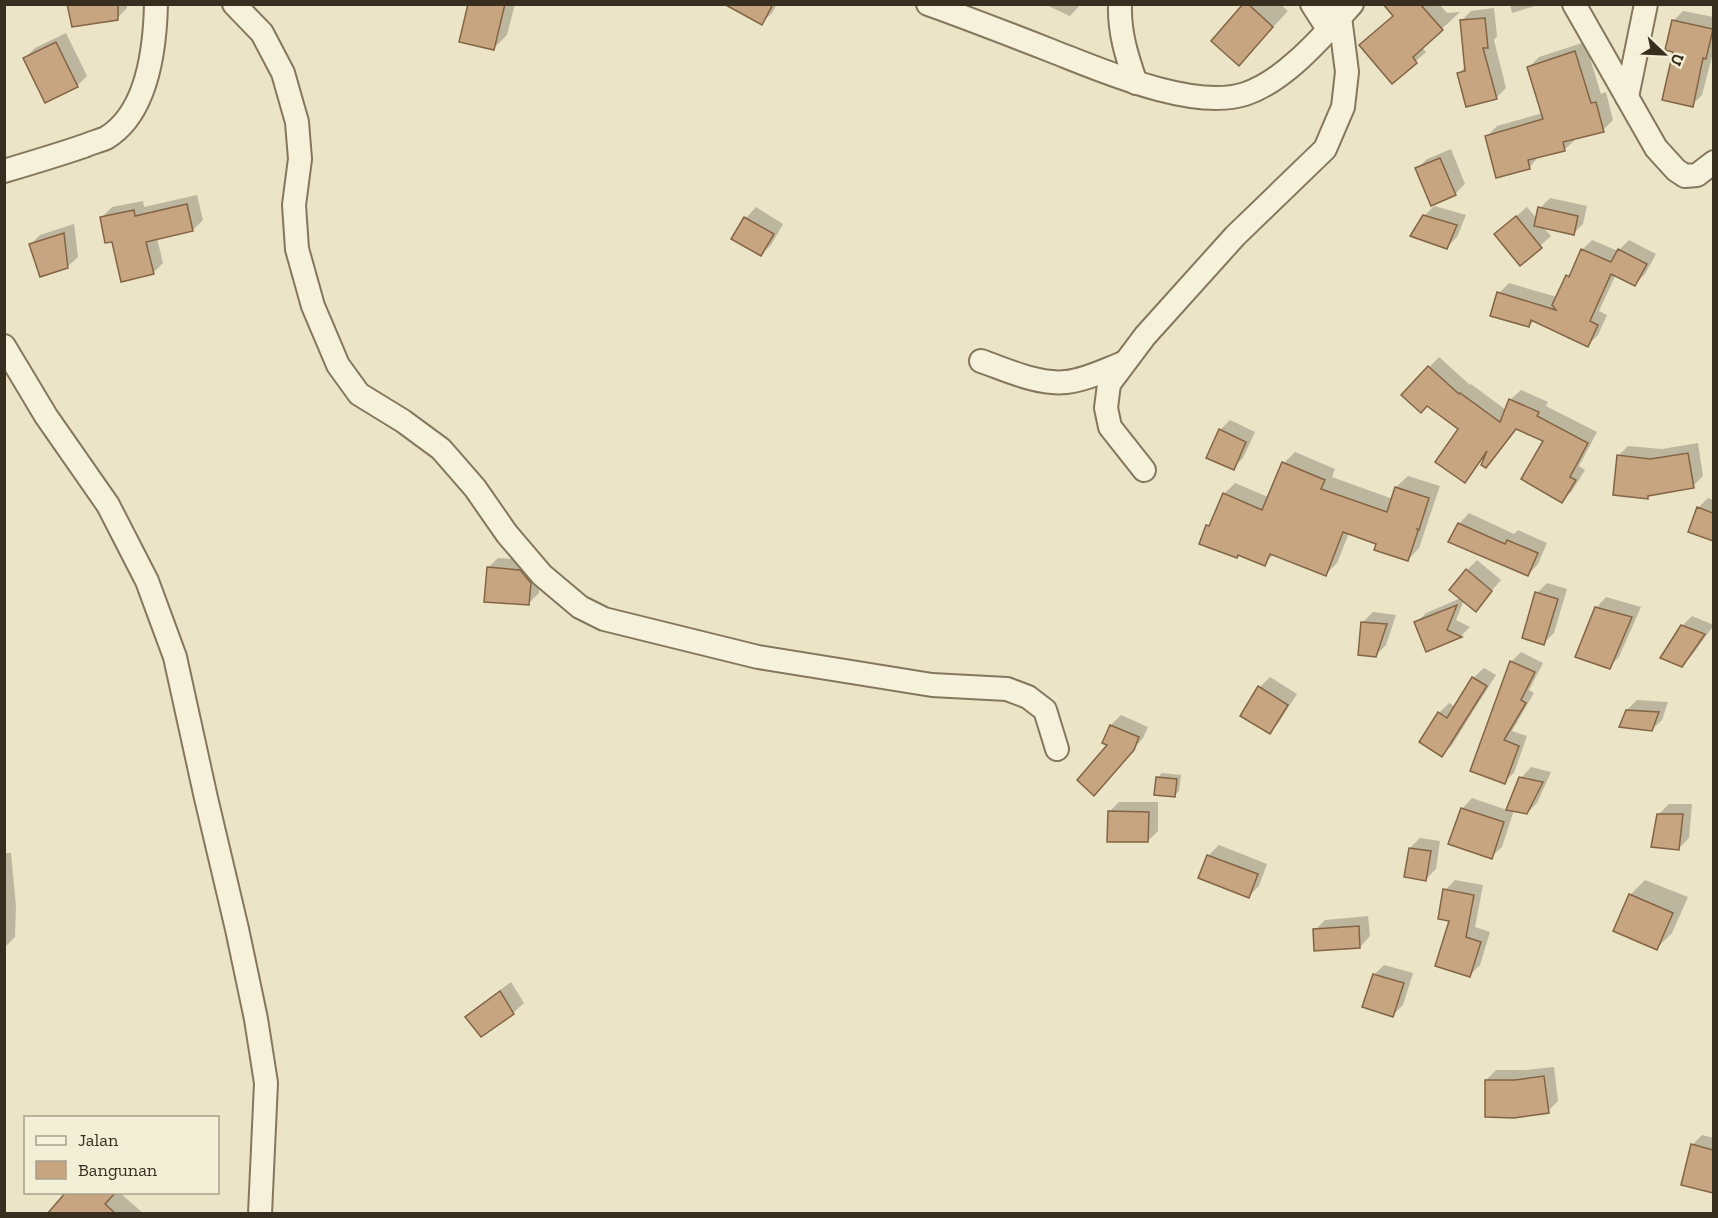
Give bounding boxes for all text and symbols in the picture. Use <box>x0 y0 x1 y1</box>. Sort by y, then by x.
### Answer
north arrow <box>1634 24 1694 84</box>
text: U <box>1666 51 1688 69</box>
legend <box>24 1116 219 1194</box>
text: Jalan <box>78 1129 119 1151</box>
text: Bangunan <box>78 1159 158 1181</box>

